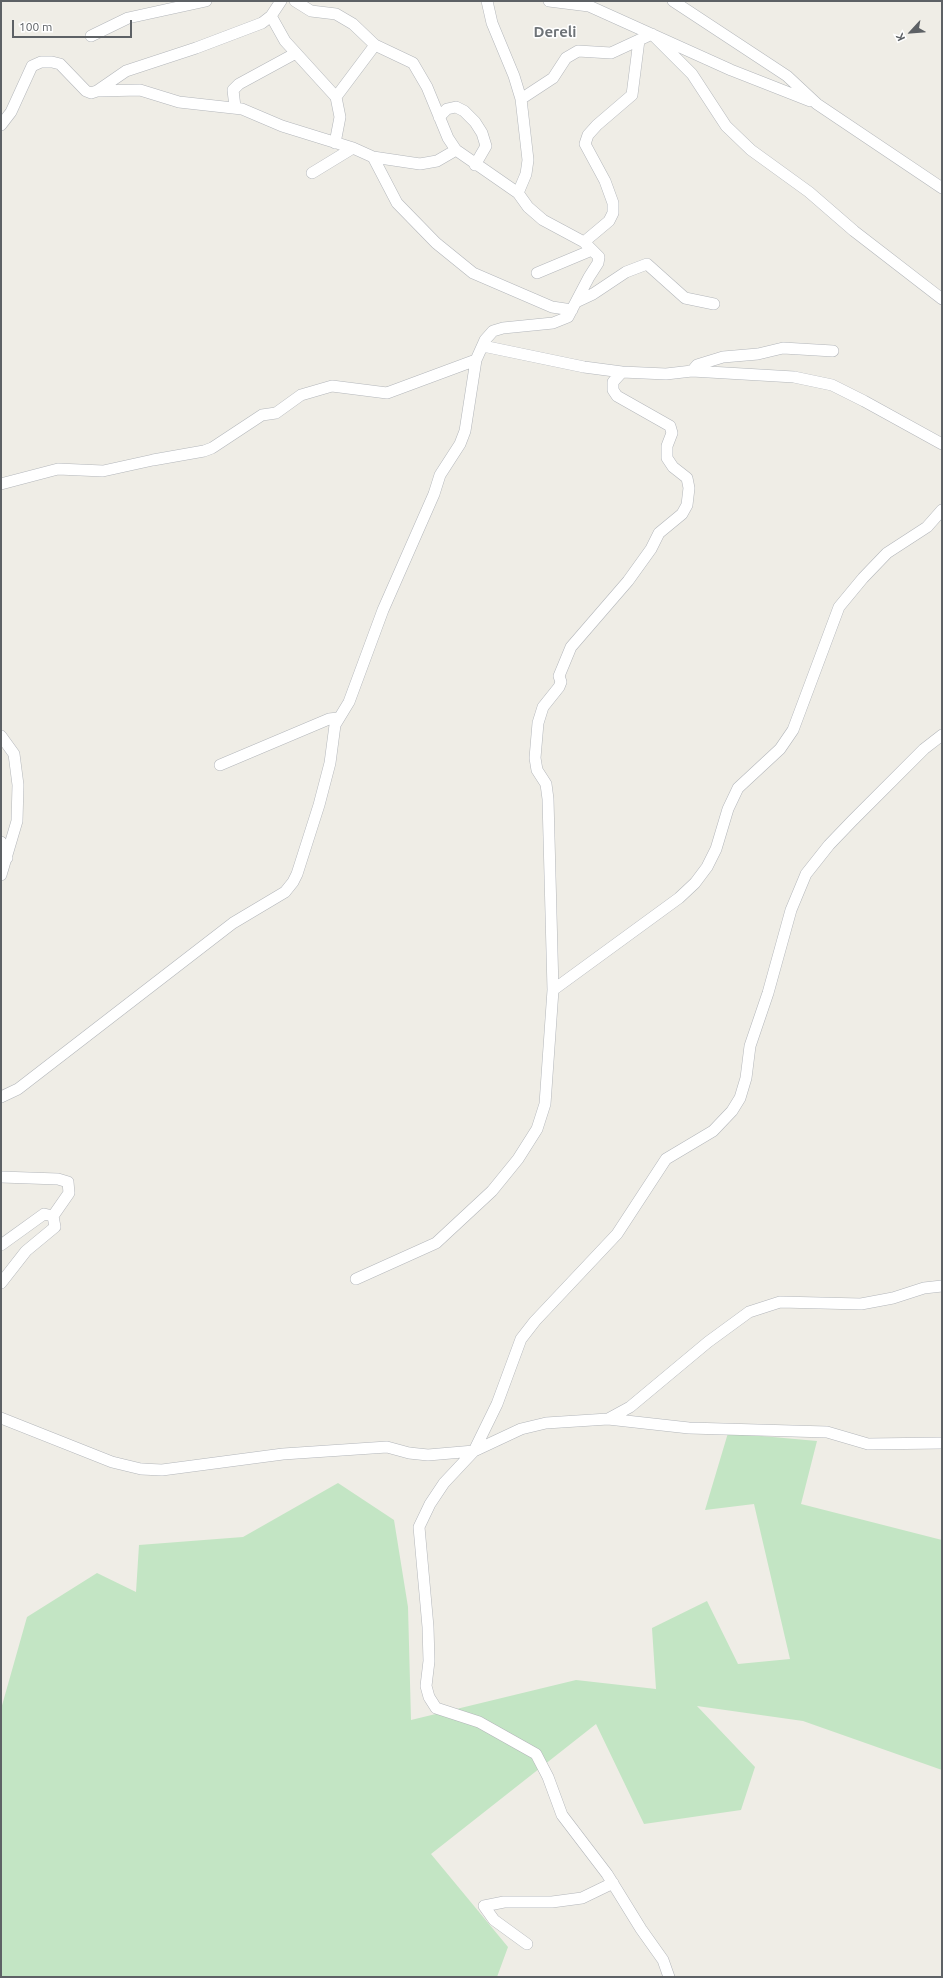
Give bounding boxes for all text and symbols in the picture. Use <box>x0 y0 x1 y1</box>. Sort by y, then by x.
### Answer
scale bar <box>14 12 134 38</box>
north arrow <box>891 12 931 52</box>
text: 100 m <box>19 20 52 33</box>
district label: Dereli <box>534 23 576 41</box>
text: K <box>893 31 907 43</box>

